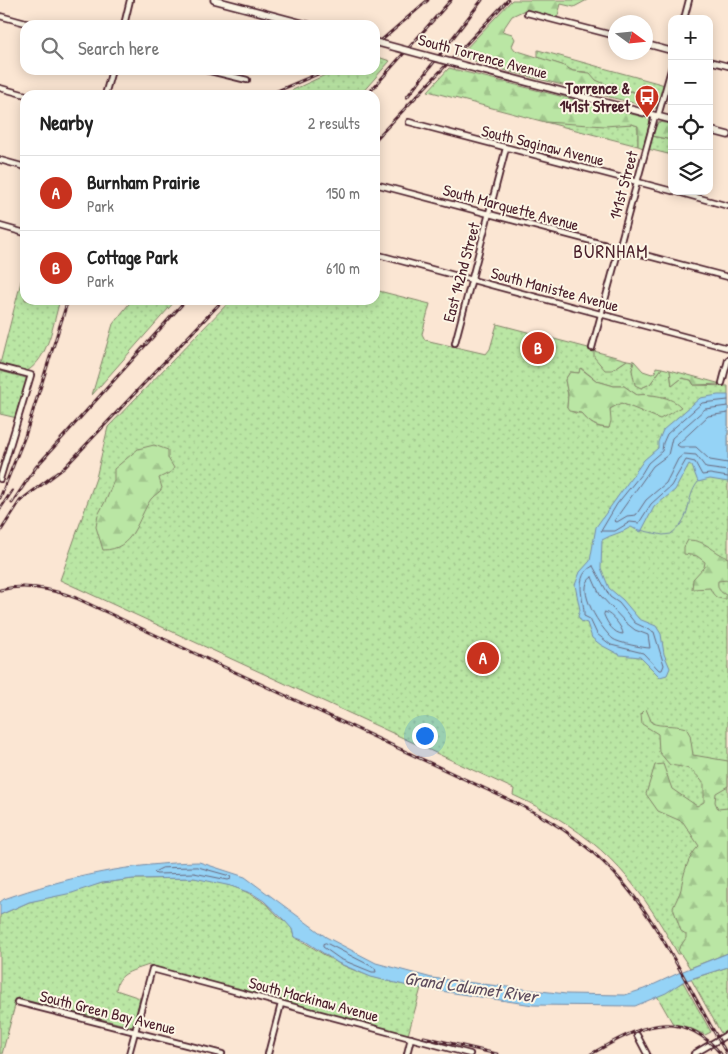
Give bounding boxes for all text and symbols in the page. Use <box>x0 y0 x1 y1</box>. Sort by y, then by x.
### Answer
north arrow <box>608 15 653 60</box>
map controls <box>668 15 713 195</box>
button: + <box>668 15 713 60</box>
search box <box>20 20 380 75</box>
street label: South Torrence Avenue <box>416 28 551 84</box>
icon: search <box>38 34 66 62</box>
text: Search here <box>78 35 159 61</box>
button: − <box>668 60 713 105</box>
place label: Torrence & 141st Street <box>560 77 631 117</box>
bus stop icon: Torrence & 141st Street <box>634 84 660 118</box>
button: locate <box>668 105 713 150</box>
text: Nearby <box>40 108 93 137</box>
text: 2 results <box>308 112 360 134</box>
street label: South Saginaw Avenue <box>479 119 607 171</box>
street label: 141st Street <box>603 148 643 222</box>
button: layers <box>668 150 713 195</box>
text: Burnham Prairie <box>87 169 200 195</box>
street label: South Marquette Avenue <box>441 178 582 236</box>
text: A <box>52 182 60 204</box>
text: 150 m <box>326 182 360 204</box>
text: Park <box>87 195 114 217</box>
street label: East 142nd Street <box>437 219 485 324</box>
district label: BURNHAM <box>573 238 649 264</box>
text: Cottage Park <box>87 244 178 270</box>
text: B <box>52 257 60 279</box>
text: 610 m <box>326 257 360 279</box>
street label: South Manistee Avenue <box>489 261 622 317</box>
text: Park <box>87 270 114 292</box>
pin: B <box>522 329 554 367</box>
pin: A <box>467 639 499 677</box>
your location <box>412 723 438 749</box>
water label: Grand Calumet River <box>403 965 541 1009</box>
street label: South Mackinaw Avenue <box>247 971 382 1027</box>
street label: South Green Bay Avenue <box>38 985 179 1040</box>

